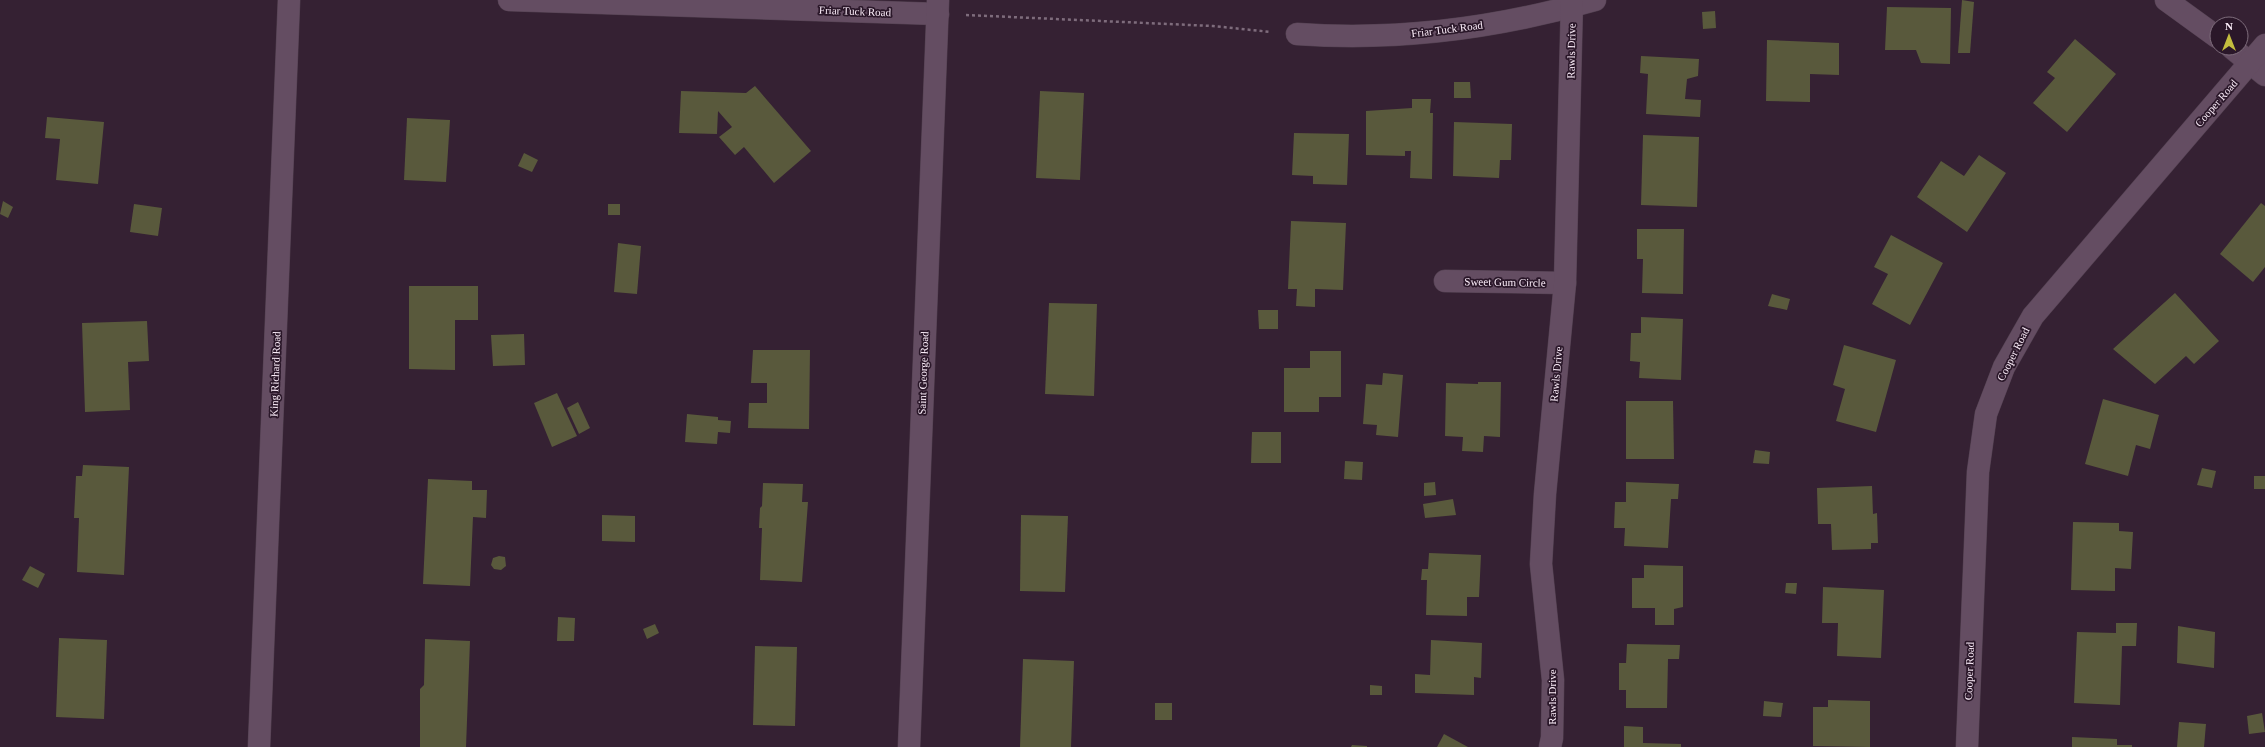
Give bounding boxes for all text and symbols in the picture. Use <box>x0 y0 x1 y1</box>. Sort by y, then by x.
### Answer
street label: Friar Tuck Road <box>819 4 892 18</box>
north arrow <box>2209 16 2249 56</box>
street label: Friar Tuck Road <box>1410 19 1484 39</box>
text: N <box>2225 20 2233 32</box>
street label: Rawls Drive <box>1565 23 1577 79</box>
street label: Cooper Road <box>2192 77 2240 129</box>
street label: Sweet Gum Circle <box>1464 275 1546 289</box>
street label: Cooper Road <box>1994 325 2032 383</box>
street label: King Richard Road <box>268 331 283 417</box>
street label: Saint George Road <box>916 331 930 415</box>
street label: Rawls Drive <box>1548 346 1564 402</box>
street label: Cooper Road <box>1962 641 1976 700</box>
street label: Rawls Drive <box>1546 669 1558 725</box>

